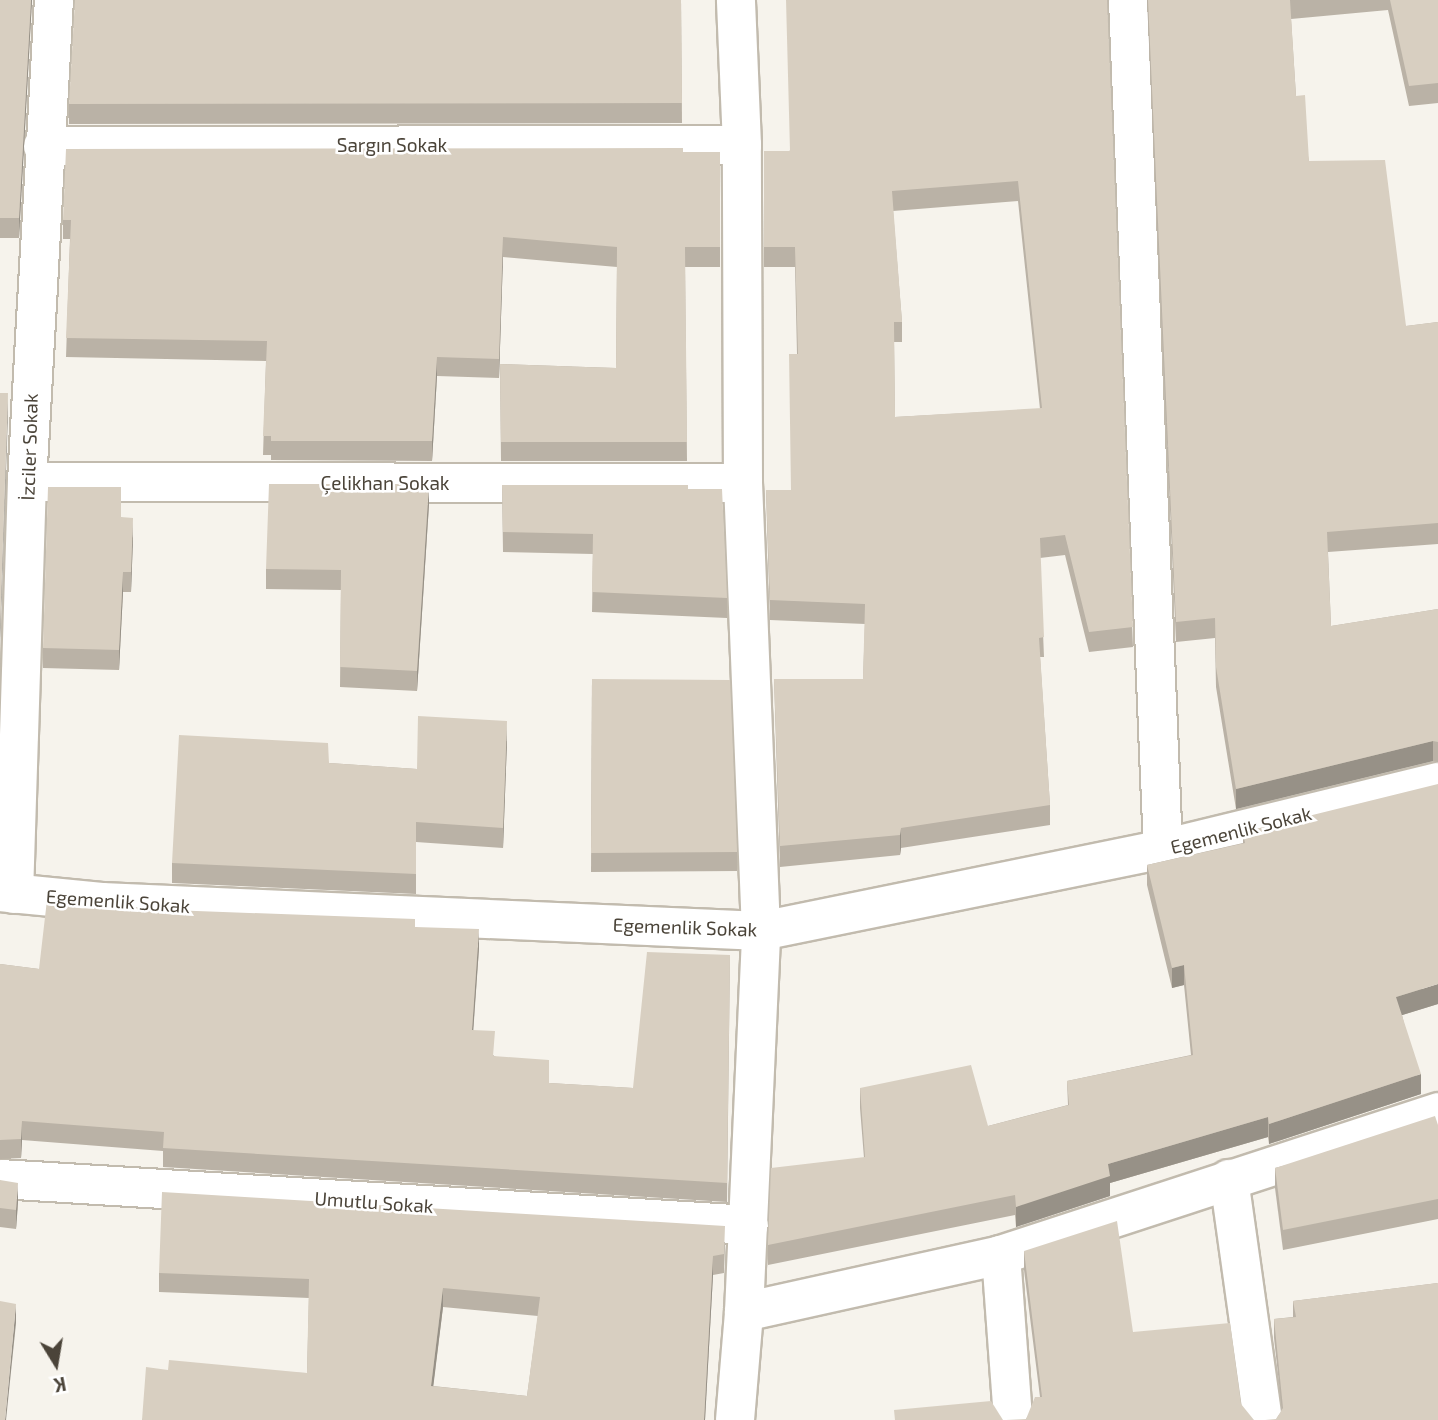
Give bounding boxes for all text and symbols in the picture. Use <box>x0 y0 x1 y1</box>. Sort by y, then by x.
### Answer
street label: Sargın Sokak <box>337 134 447 156</box>
street label: İzciler Sokak <box>16 393 42 501</box>
street label: Çelikhan Sokak <box>320 472 450 494</box>
street label: Egemenlik Sokak <box>1168 801 1314 859</box>
street label: Egemenlik Sokak <box>45 885 191 917</box>
street label: Egemenlik Sokak <box>612 913 758 941</box>
street label: Umutlu Sokak <box>314 1186 434 1218</box>
north arrow <box>21 1329 91 1399</box>
text: K <box>52 1373 68 1398</box>

